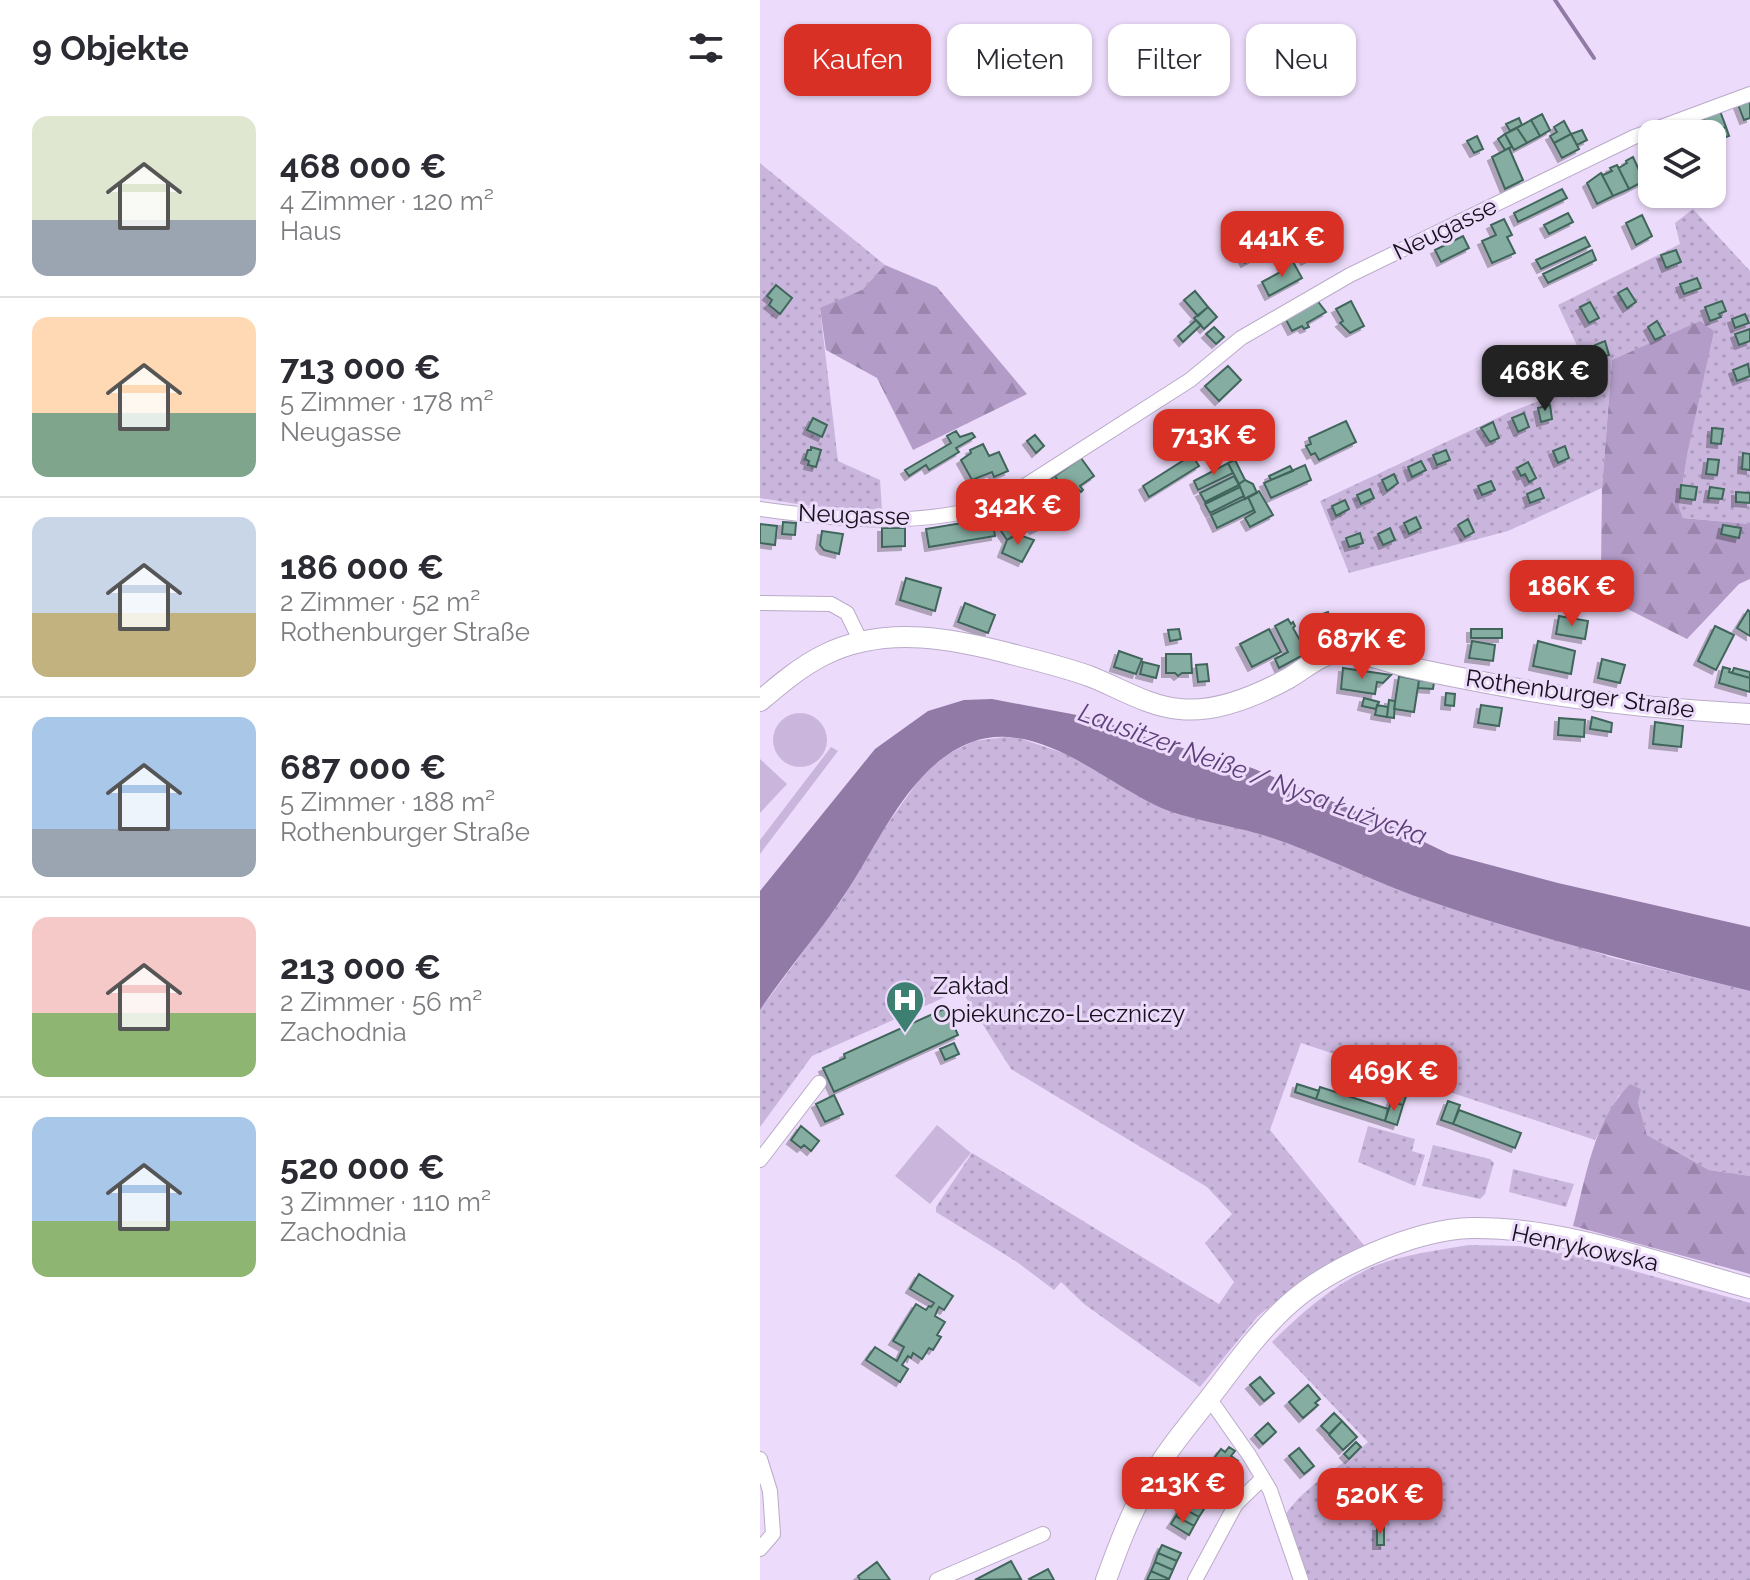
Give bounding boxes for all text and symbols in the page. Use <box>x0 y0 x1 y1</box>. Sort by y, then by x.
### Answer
chip: Kaufen <box>784 24 931 96</box>
chip: Mieten <box>947 24 1092 96</box>
chip: Filter <box>1108 24 1230 96</box>
chip: Neu <box>1246 24 1356 96</box>
icon: filters <box>684 26 728 70</box>
text: 9 Objekte <box>32 28 189 68</box>
map controls <box>1638 120 1726 208</box>
button: layers <box>1638 120 1726 208</box>
text: 468 000 € <box>280 146 447 186</box>
icon: home <box>96 148 192 244</box>
text: 4 Zimmer · 120 m² <box>280 186 494 216</box>
street label: Neugasse <box>1388 191 1501 266</box>
pin: 441K € <box>1217 211 1347 279</box>
text: Haus <box>280 216 341 246</box>
text: 441K € <box>1239 222 1325 252</box>
pin: 468K € <box>1480 345 1610 413</box>
text: 713 000 € <box>280 347 441 387</box>
icon: home <box>96 349 192 445</box>
text: 468K € <box>1500 356 1590 386</box>
text: 5 Zimmer · 178 m² <box>280 387 494 417</box>
pin: 713K € <box>1149 409 1279 477</box>
text: Neugasse <box>280 417 401 447</box>
text: 713K € <box>1171 420 1257 450</box>
pin: 342K € <box>953 479 1083 547</box>
text: 342K € <box>974 490 1062 520</box>
street label: Neugasse <box>798 498 910 531</box>
text: 186 000 € <box>280 547 444 587</box>
icon: home <box>96 549 192 645</box>
pin: 186K € <box>1507 560 1637 628</box>
text: 186K € <box>1528 571 1616 601</box>
text: 2 Zimmer · 52 m² <box>280 587 480 617</box>
pin: 687K € <box>1297 613 1427 681</box>
text: Rothenburger Straße <box>280 617 530 647</box>
text: 687K € <box>1317 624 1407 654</box>
street label: Rothenburger Straße <box>1464 663 1696 724</box>
water label: Lausitzer Neiße / Nysa Łużycka <box>1075 697 1431 851</box>
text: 687 000 € <box>280 747 446 787</box>
icon: home <box>96 749 192 845</box>
text: 5 Zimmer · 188 m² <box>280 787 495 817</box>
text: Rothenburger Straße <box>280 817 530 847</box>
text: 213 000 € <box>280 947 441 987</box>
icon: home <box>96 949 192 1045</box>
place label: Zakład Opiekuńczo-Leczniczy <box>933 971 1185 1028</box>
hospital icon: Zakład Opiekuńczo-Leczniczy <box>884 979 926 1034</box>
text: 2 Zimmer · 56 m² <box>280 987 482 1017</box>
text: Zachodnia <box>280 1017 407 1047</box>
pin: 469K € <box>1329 1045 1459 1113</box>
text: 469K € <box>1349 1056 1439 1086</box>
text: 520 000 € <box>280 1147 445 1187</box>
icon: home <box>96 1149 192 1245</box>
text: 3 Zimmer · 110 m² <box>280 1187 491 1217</box>
text: Zachodnia <box>280 1217 407 1247</box>
street label: Henrykowska <box>1509 1218 1661 1277</box>
pin: 213K € <box>1118 1457 1248 1525</box>
text: 213K € <box>1140 1468 1226 1498</box>
pin: 520K € <box>1315 1468 1445 1536</box>
text: 520K € <box>1335 1479 1425 1509</box>

